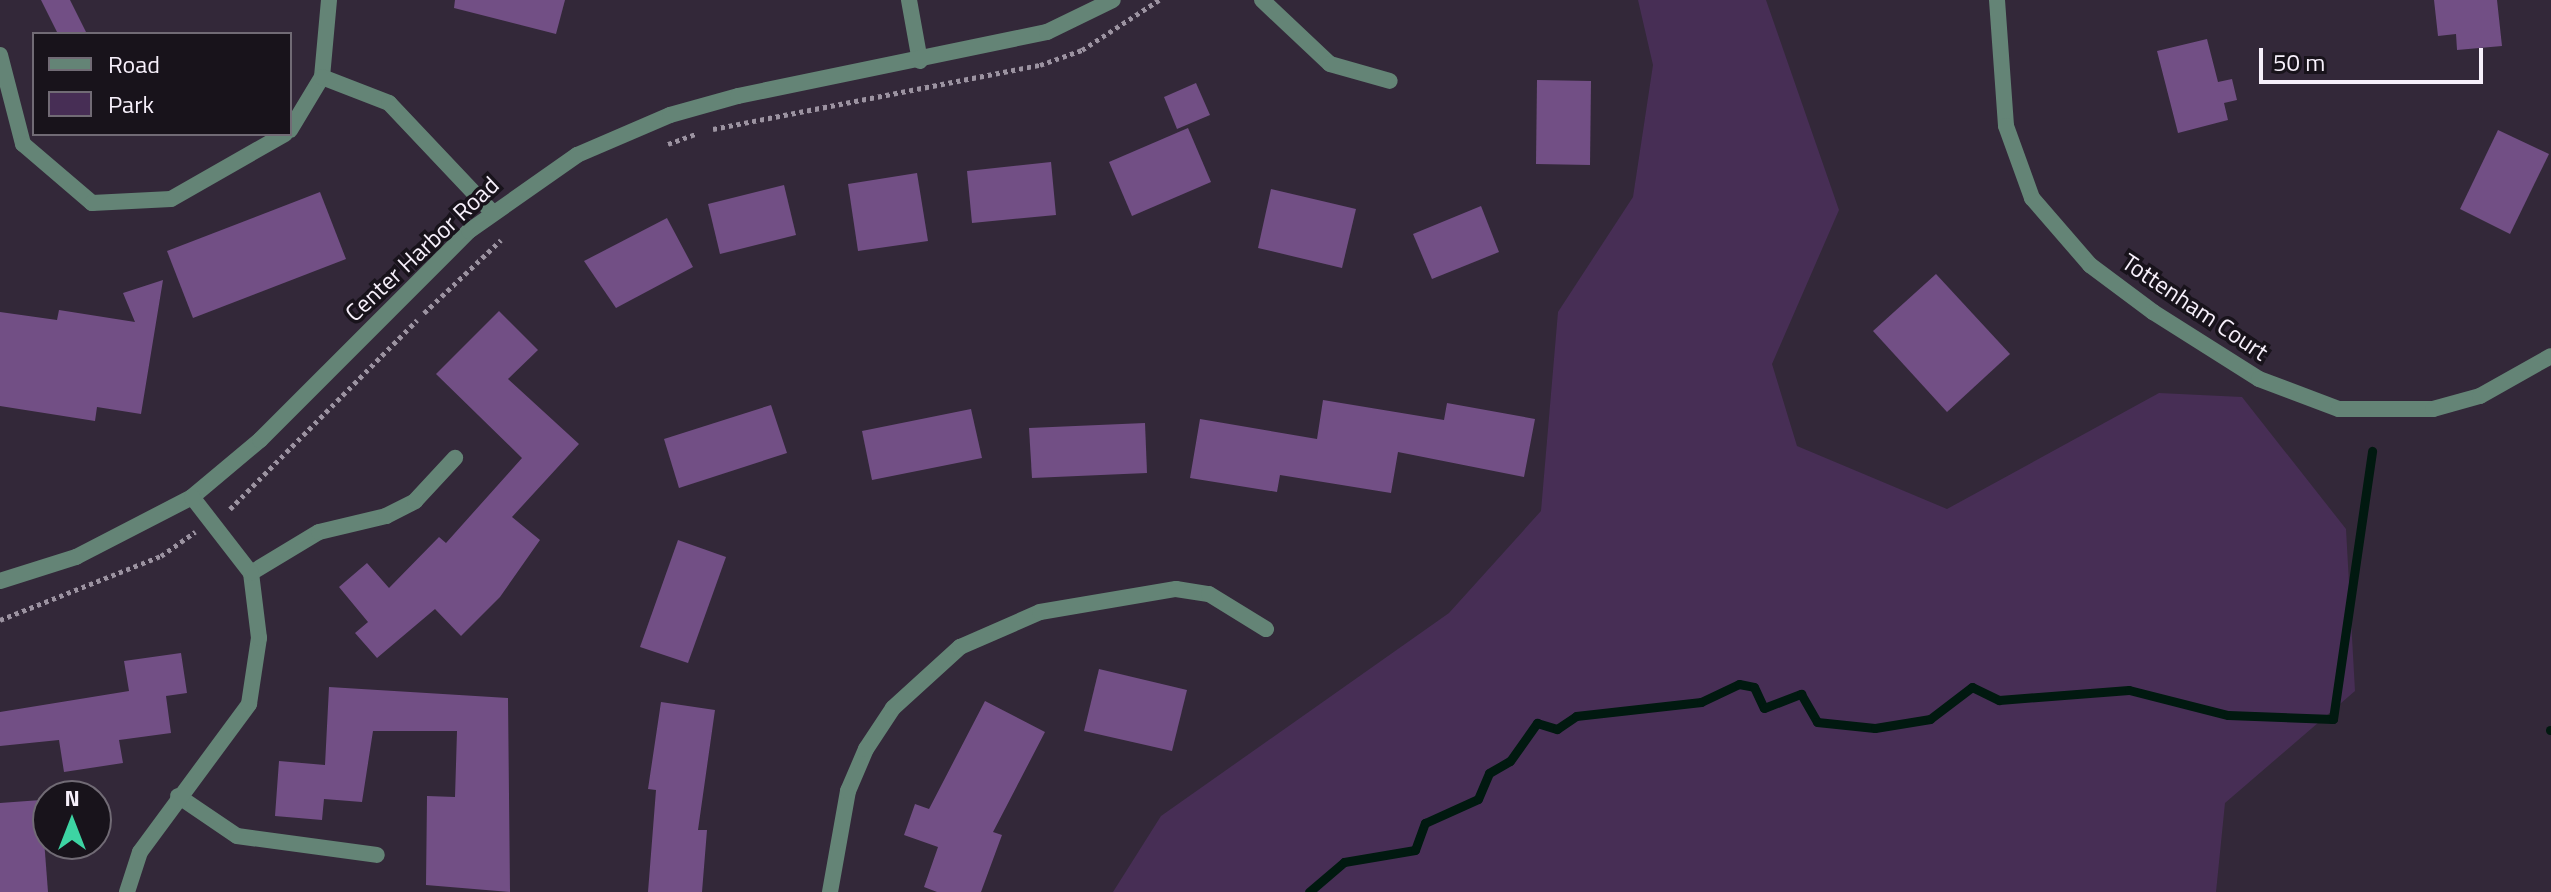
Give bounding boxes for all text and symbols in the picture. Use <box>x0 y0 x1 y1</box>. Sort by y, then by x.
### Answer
legend <box>32 32 292 136</box>
scale bar <box>2263 32 2487 82</box>
text: 50 m <box>2273 44 2325 80</box>
text: Road <box>108 46 160 82</box>
text: Park <box>108 86 154 122</box>
street label: Center Harbor Road <box>339 171 505 327</box>
street label: Tottenham Court <box>2116 248 2274 366</box>
north arrow <box>32 780 112 860</box>
text: N <box>64 781 80 815</box>

